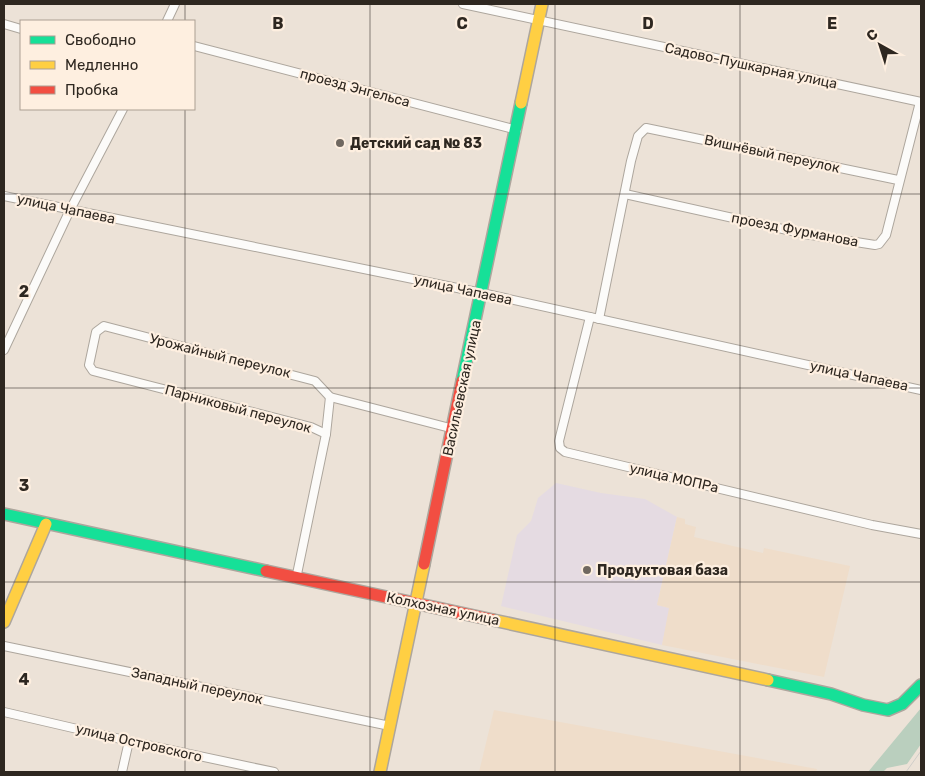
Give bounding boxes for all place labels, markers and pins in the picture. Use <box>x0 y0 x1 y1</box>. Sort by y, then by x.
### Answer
place label: Детский сад № 83 <box>350 135 482 152</box>
marker: Детский сад № 83 <box>334 137 346 149</box>
place label: Продуктовая база <box>597 562 728 579</box>
marker: Продуктовая база <box>581 564 593 576</box>

